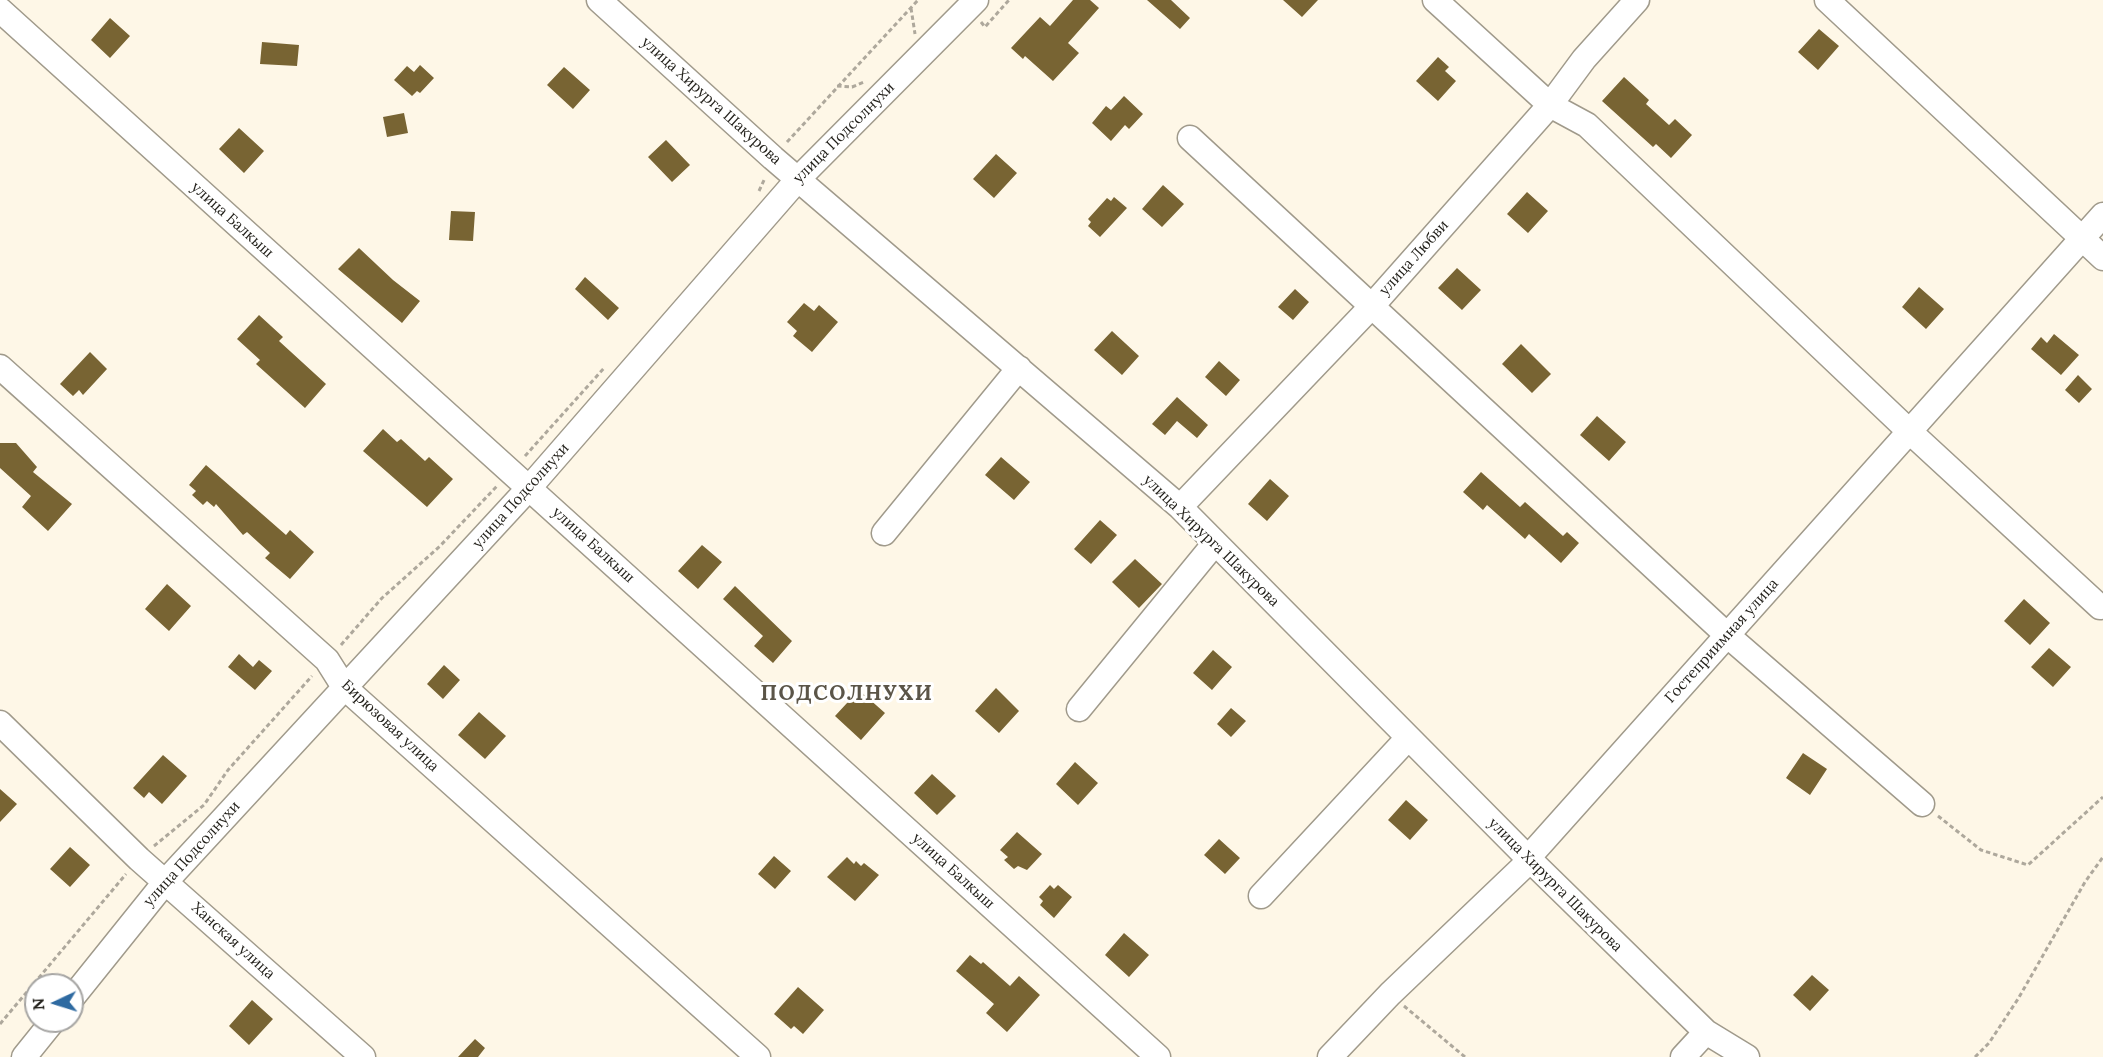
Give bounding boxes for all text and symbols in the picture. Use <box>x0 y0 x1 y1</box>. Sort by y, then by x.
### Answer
street label: улица Хирурга Шакурова <box>637 33 785 169</box>
street label: улица Подсолнухи <box>790 79 898 187</box>
street label: улица Балкыш <box>187 178 277 262</box>
street label: улица Любви <box>1376 217 1452 299</box>
street label: улица Подсолнухи <box>469 439 573 553</box>
street label: улица Хирурга Шакурова <box>1139 471 1283 611</box>
street label: улица Балкыш <box>548 503 638 587</box>
street label: Гостеприимная улица <box>1661 575 1783 707</box>
street label: Бирюзовая улица <box>338 676 442 776</box>
district label: ПОДСОЛНУХИ <box>761 681 933 707</box>
street label: улица Подсолнухи <box>140 797 244 911</box>
street label: улица Хирурга Шакурова <box>1484 814 1626 956</box>
street label: улица Балкыш <box>908 829 998 913</box>
street label: Ханская улица <box>188 899 278 983</box>
north arrow <box>24 973 84 1033</box>
text: N <box>28 997 48 1011</box>

